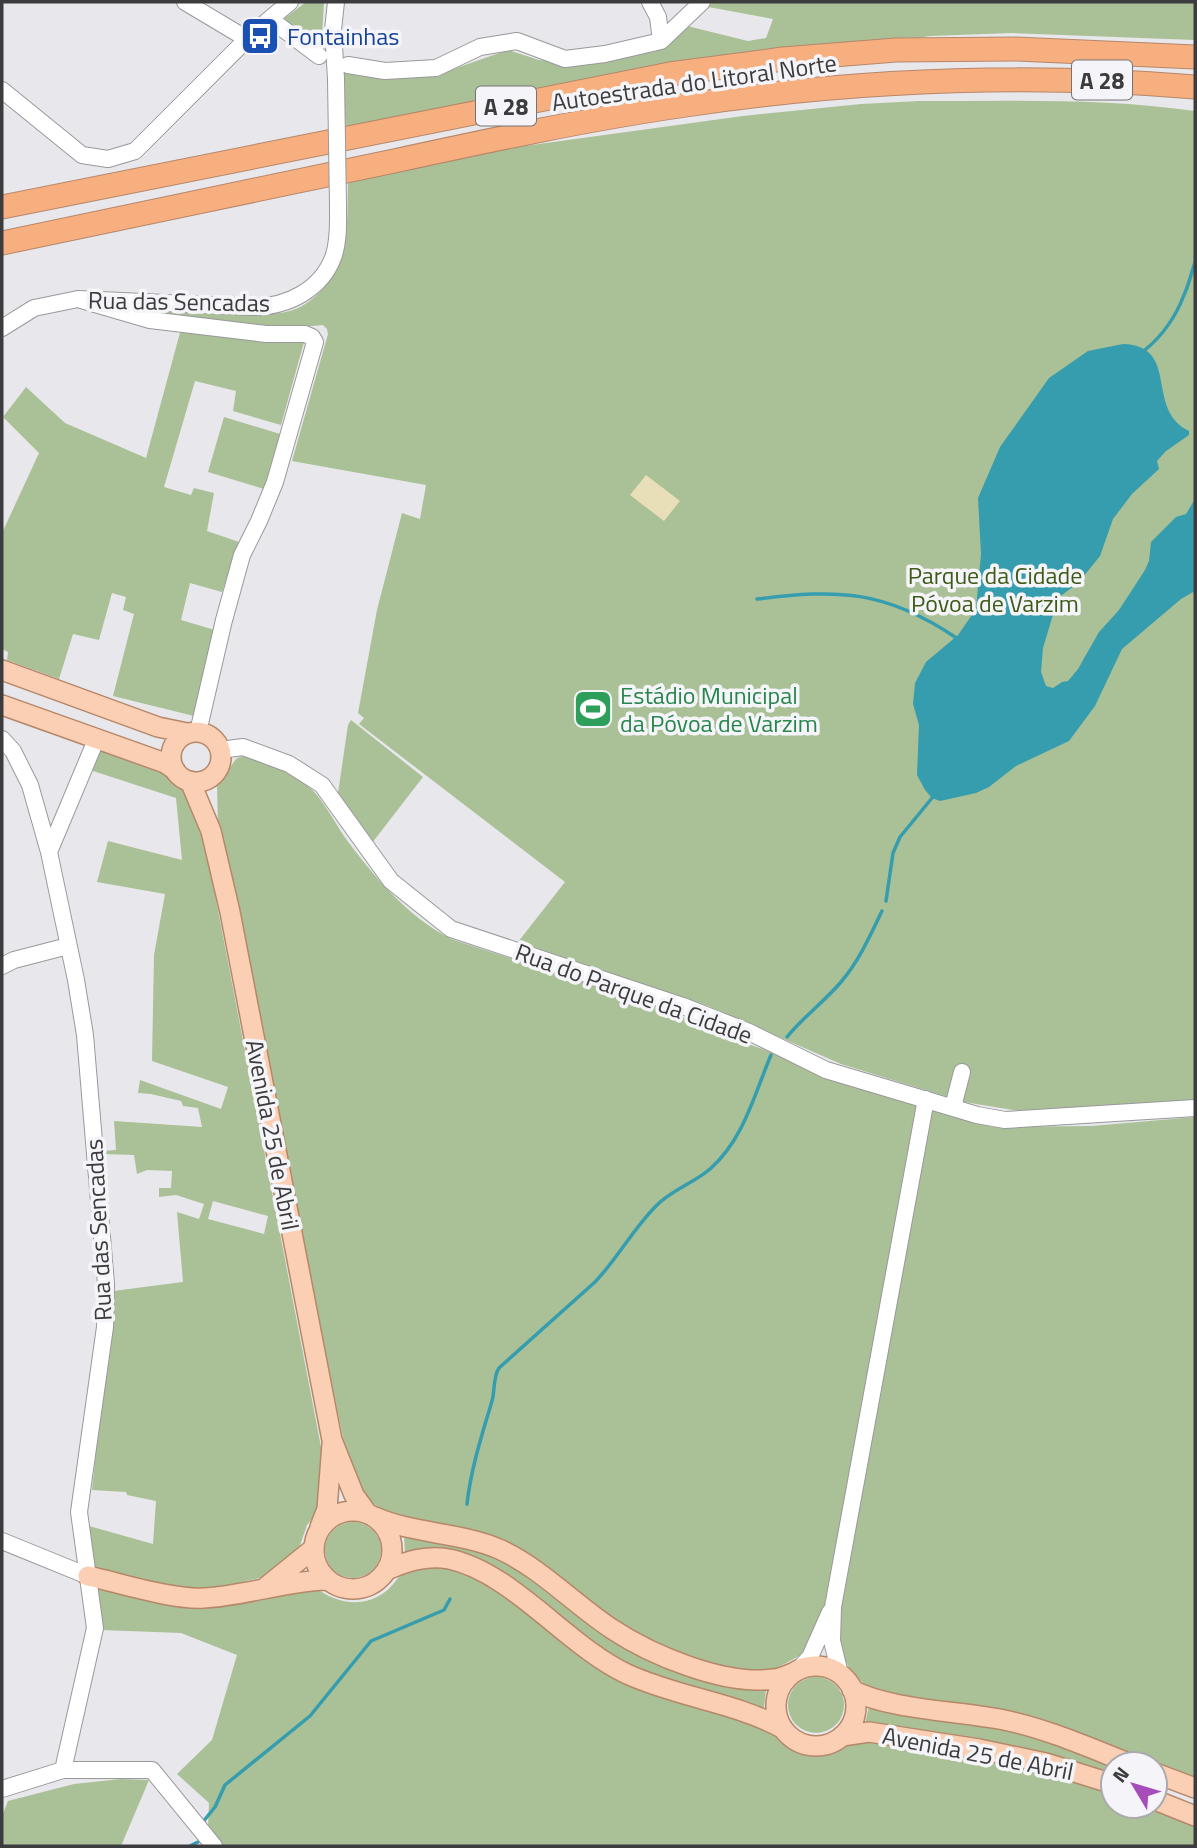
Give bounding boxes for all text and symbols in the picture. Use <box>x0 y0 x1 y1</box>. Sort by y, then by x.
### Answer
bus stop icon: Fontainhas <box>239 15 281 57</box>
place label: Fontainhas <box>287 18 399 54</box>
street label: Autoestrada do Litoral Norte <box>549 44 839 120</box>
road number: A 28 <box>1072 60 1132 100</box>
road number: A 28 <box>476 86 536 125</box>
street label: Rua das Sencadas <box>88 281 270 321</box>
park label: Parque da Cidade Póvoa de Varzim <box>908 557 1082 621</box>
place label: Estádio Municipal da Póvoa de Varzim <box>620 677 818 741</box>
sports icon: Estádio Municipal da Póvoa de Varzim <box>572 688 614 730</box>
street label: Rua do Parque da Cidade <box>510 933 758 1053</box>
street label: Avenida 25 de Abril <box>237 1036 309 1234</box>
street label: Rua das Sencadas <box>75 1138 121 1322</box>
street label: Avenida 25 de Abril <box>879 1717 1077 1789</box>
north arrow <box>1099 1750 1169 1820</box>
text: N <box>1105 1760 1136 1788</box>

